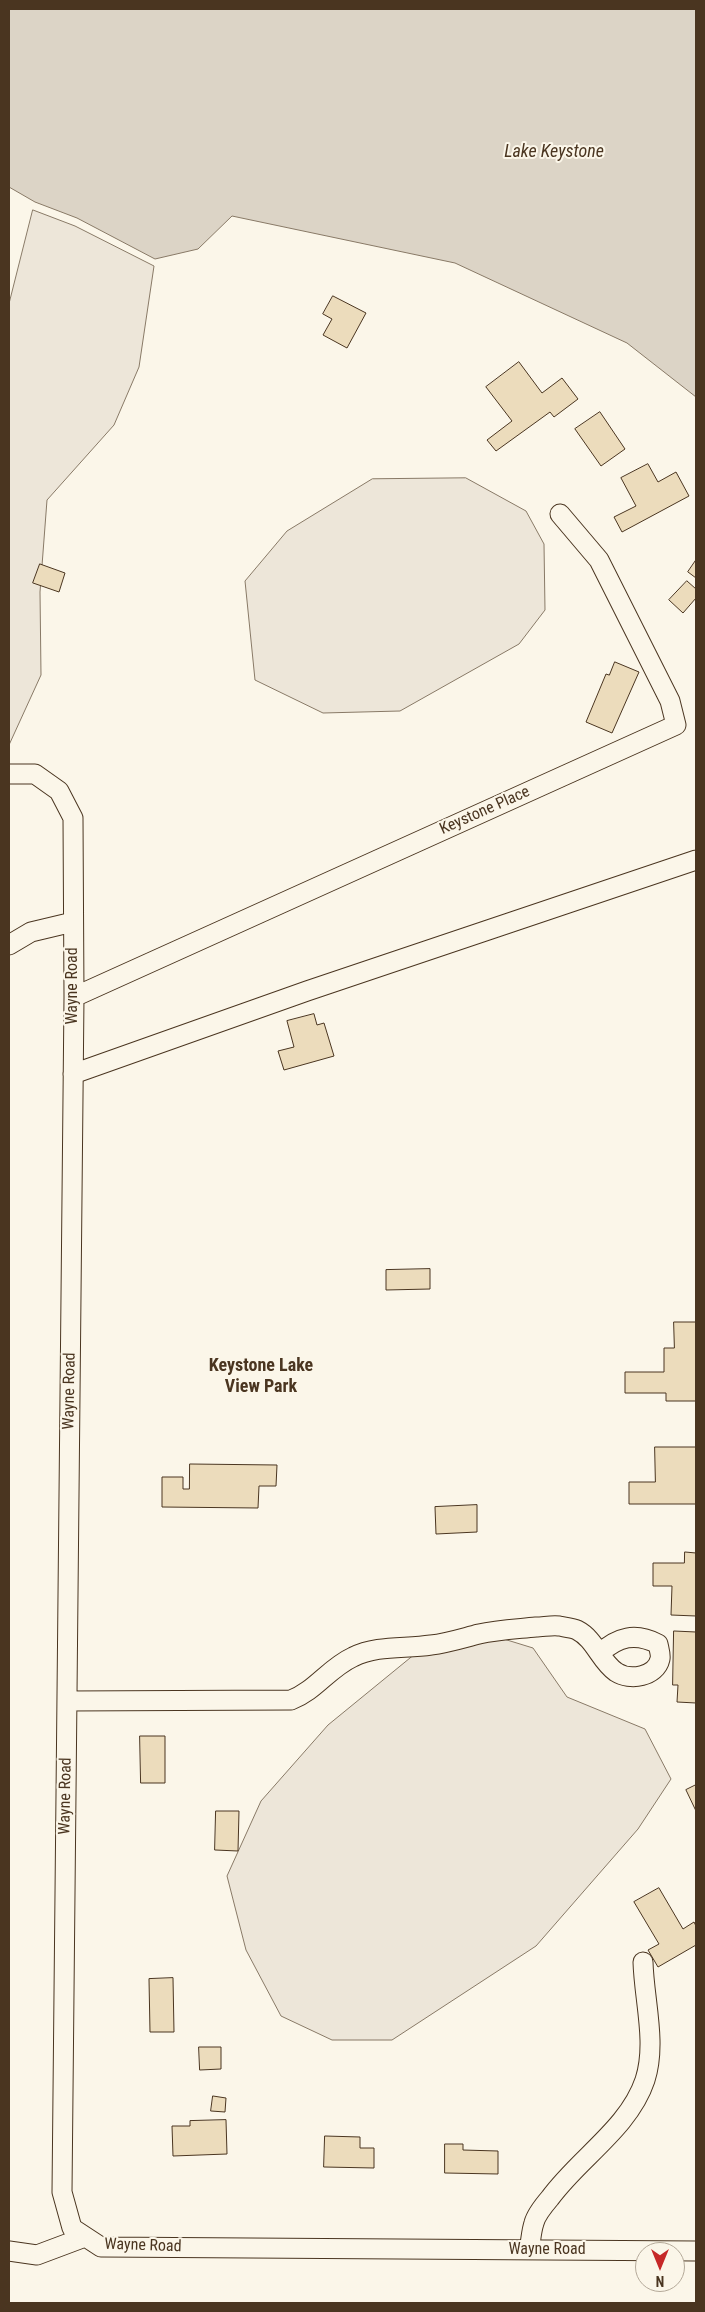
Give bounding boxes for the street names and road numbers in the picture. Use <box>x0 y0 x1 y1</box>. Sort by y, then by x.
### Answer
street label: Keystone Place <box>437 783 533 839</box>
street label: Wayne Road <box>63 947 83 1025</box>
street label: Wayne Road <box>60 1352 80 1430</box>
street label: Wayne Road <box>56 1757 76 1835</box>
street label: Wayne Road <box>104 2235 182 2257</box>
street label: Wayne Road <box>508 2240 586 2260</box>

